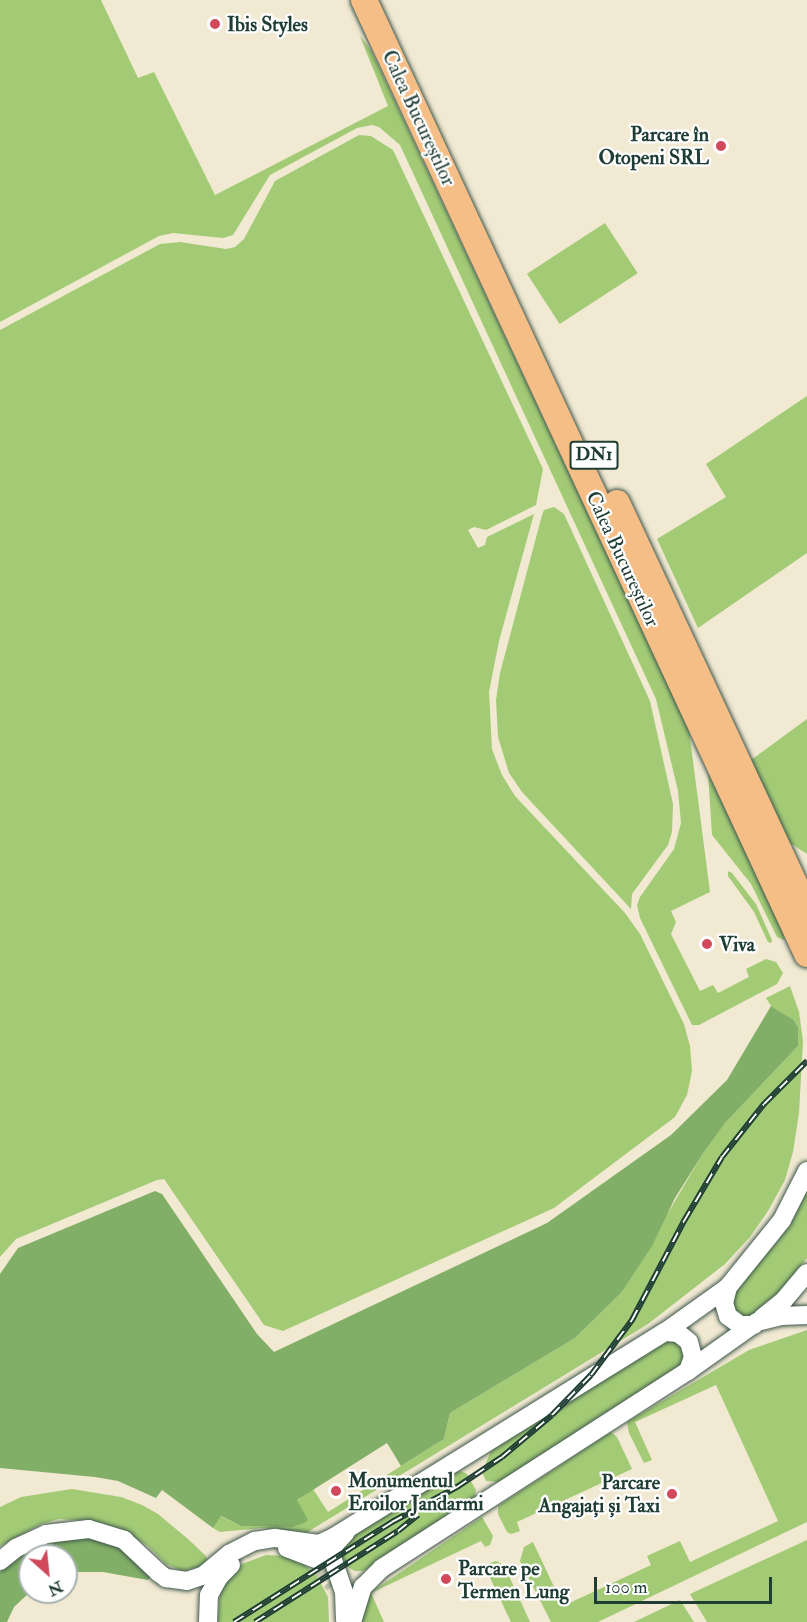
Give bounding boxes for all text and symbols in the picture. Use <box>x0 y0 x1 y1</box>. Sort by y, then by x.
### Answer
place label: Ibis Styles <box>227 12 308 36</box>
marker: Ibis Styles <box>208 17 222 31</box>
street label: Calea Bucureștilor <box>377 46 461 190</box>
place label: Parcare în Otopeni SRL <box>598 122 709 169</box>
marker: Parcare în Otopeni SRL <box>714 139 728 153</box>
road number: DN1 <box>568 440 620 470</box>
street label: Calea Bucureștilor <box>581 487 665 631</box>
place label: Viva <box>719 932 755 956</box>
marker: Viva <box>700 937 714 951</box>
place label: Monumentul Eroilor Jandarmi <box>348 1468 483 1515</box>
place label: Parcare Angajați și Taxi <box>539 1470 660 1517</box>
marker: Monumentul Eroilor Jandarmi <box>329 1484 343 1498</box>
marker: Parcare Angajați și Taxi <box>665 1487 679 1501</box>
north arrow <box>18 1544 78 1604</box>
place label: Parcare pe Termen Lung <box>458 1556 569 1603</box>
scale bar <box>597 1565 776 1603</box>
marker: Parcare pe Termen Lung <box>439 1572 453 1586</box>
text: N <box>44 1576 66 1600</box>
text: 100 m <box>605 1576 648 1599</box>

